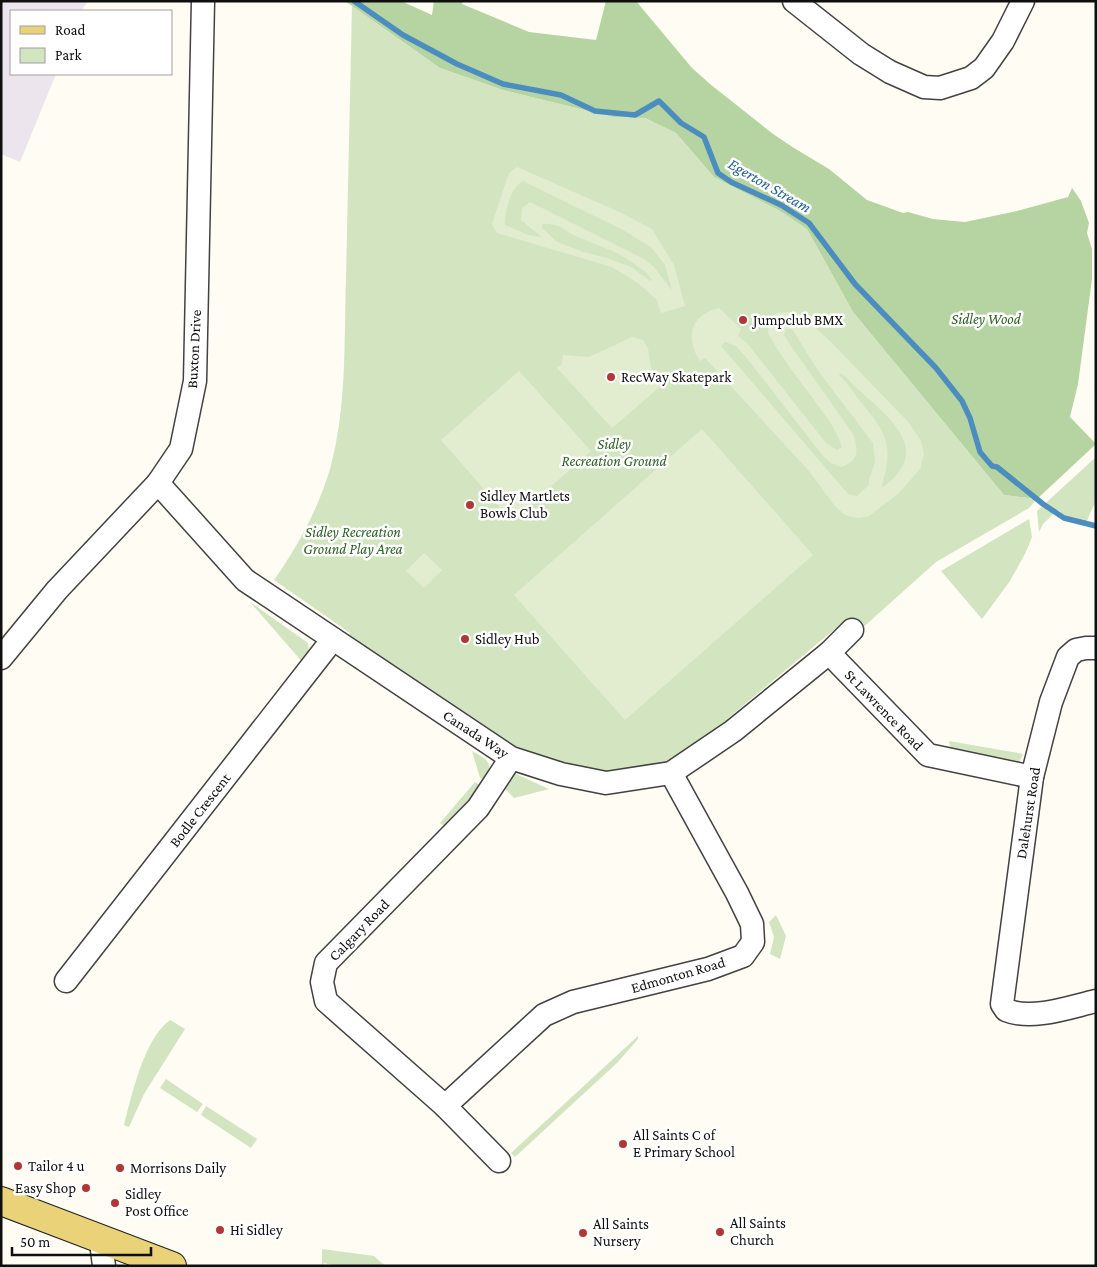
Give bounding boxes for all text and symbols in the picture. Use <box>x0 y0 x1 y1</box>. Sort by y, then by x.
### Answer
legend <box>10 10 172 75</box>
text: Road <box>55 22 86 38</box>
text: Park <box>55 47 82 63</box>
water label: Egerton Stream <box>725 155 814 217</box>
street label: Buxton Drive <box>184 309 204 389</box>
park label: Sidley Wood <box>951 311 1022 328</box>
place label: Jumpclub BMX <box>751 312 844 329</box>
marker: Jumpclub BMX <box>737 314 749 326</box>
place label: RecWay Skatepark <box>621 369 732 386</box>
marker: RecWay Skatepark <box>605 371 617 383</box>
park label: Sidley Recreation Ground <box>561 436 667 469</box>
place label: Sidley Martlets Bowls Club <box>480 488 570 521</box>
marker: Sidley Martlets Bowls Club <box>464 499 476 511</box>
park label: Sidley Recreation Ground Play Area <box>303 524 403 558</box>
place label: Sidley Hub <box>475 631 540 648</box>
marker: Sidley Hub <box>459 633 471 645</box>
street label: St Lawrence Road <box>841 666 927 754</box>
street label: Canada Way <box>440 707 512 762</box>
street label: Dalehurst Road <box>1013 766 1043 860</box>
street label: Bodle Crescent <box>166 769 234 850</box>
street label: Calgary Road <box>326 896 393 965</box>
street label: Edmonton Road <box>629 954 727 996</box>
place label: All Saints C of E Primary School <box>633 1127 735 1161</box>
marker: All Saints C of E Primary School <box>617 1138 629 1150</box>
place label: Tailor 4 u <box>28 1158 85 1174</box>
marker: Tailor 4 u <box>12 1160 24 1172</box>
place label: Morrisons Daily <box>130 1160 226 1177</box>
marker: Morrisons Daily <box>114 1162 126 1174</box>
place label: Easy Shop <box>15 1180 76 1197</box>
marker: Easy Shop <box>80 1182 92 1194</box>
place label: Sidley Post Office <box>125 1186 189 1219</box>
marker: Sidley Post Office <box>109 1197 121 1209</box>
place label: All Saints Church <box>730 1215 786 1248</box>
place label: All Saints Nursery <box>593 1216 649 1250</box>
place label: Hi Sidley <box>230 1222 283 1239</box>
scale bar <box>12 1224 151 1256</box>
marker: Hi Sidley <box>214 1224 226 1236</box>
marker: All Saints Church <box>714 1226 726 1238</box>
marker: All Saints Nursery <box>577 1227 589 1239</box>
text: 50 m <box>20 1234 50 1250</box>

